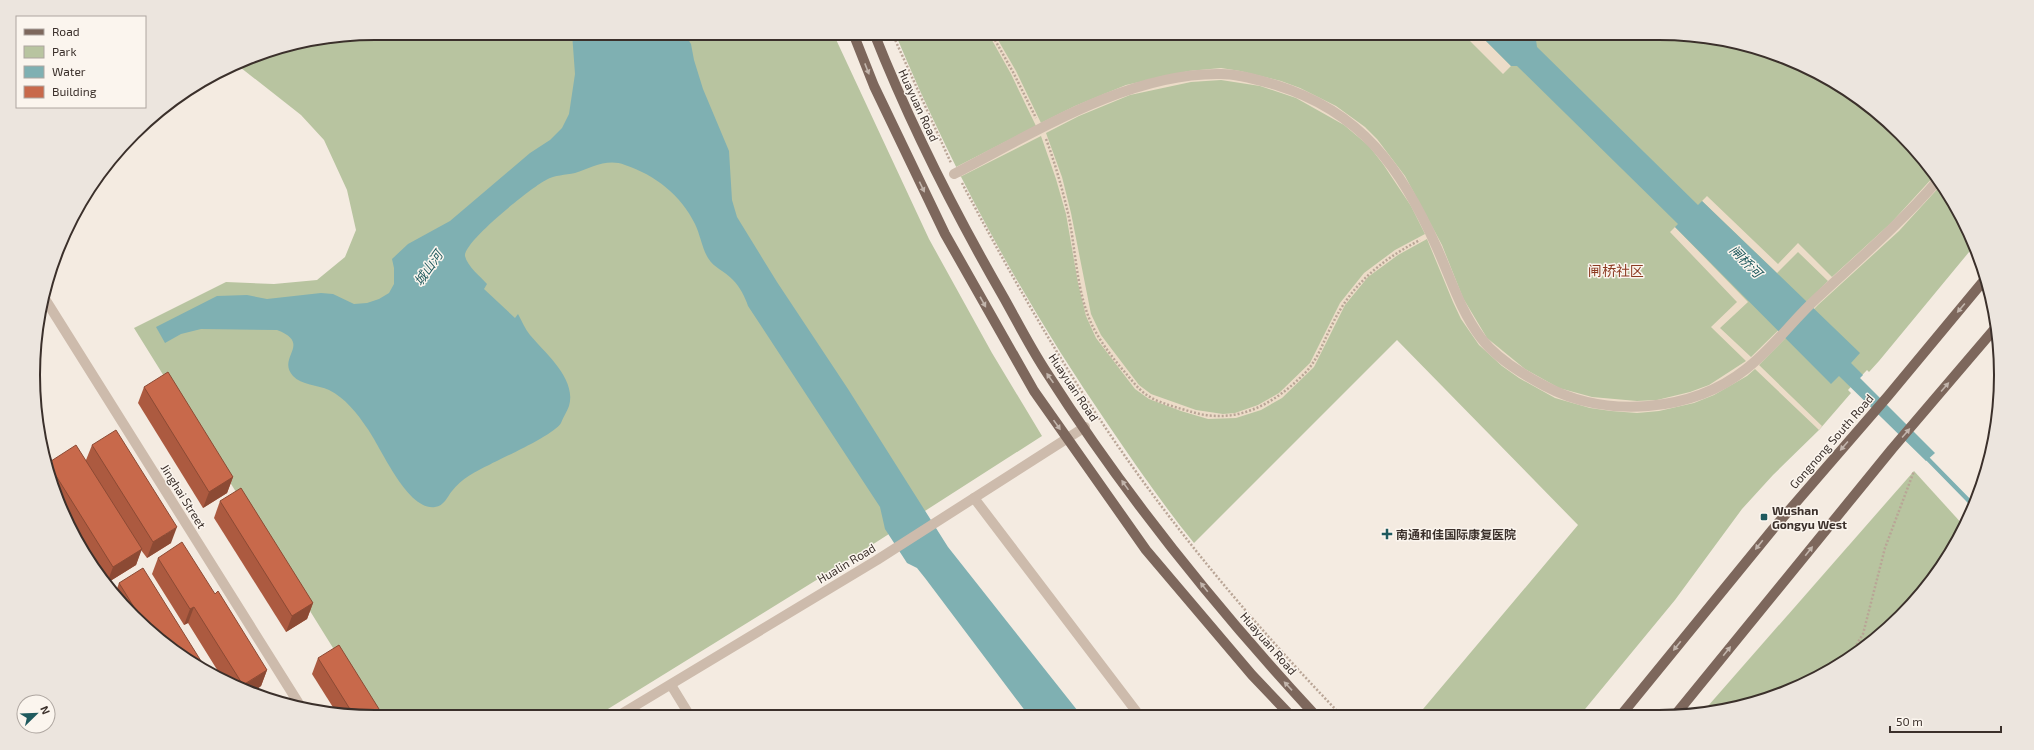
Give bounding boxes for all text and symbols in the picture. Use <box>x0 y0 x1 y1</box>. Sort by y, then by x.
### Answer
legend <box>16 16 146 108</box>
text: Road <box>52 24 80 38</box>
text: Park <box>52 44 77 58</box>
text: Water <box>52 64 86 78</box>
one-way arrow <box>864 64 870 75</box>
street label: Huayuan Road <box>896 66 942 144</box>
text: Building <box>52 84 97 98</box>
one-way arrow <box>919 181 925 193</box>
water label: 闸桥河 <box>1727 242 1768 283</box>
water label: 城山河 <box>410 245 447 289</box>
district label: 闸桥社区 <box>1588 262 1644 279</box>
one-way arrow <box>979 296 986 308</box>
one-way arrow <box>1956 302 1965 313</box>
street label: Huayuan Road <box>1046 351 1102 423</box>
one-way arrow <box>1046 373 1054 383</box>
one-way arrow <box>1941 382 1950 393</box>
street label: Gongnong South Road <box>1786 391 1876 491</box>
one-way arrow <box>1053 420 1061 430</box>
one-way arrow <box>1901 428 1911 438</box>
one-way arrow <box>1839 441 1849 451</box>
street label: Jinghai Street <box>159 461 210 531</box>
one-way arrow <box>1121 479 1129 490</box>
place label: Wushan Gongyu West <box>1772 503 1847 532</box>
marker: Wushan Gongyu West <box>1759 512 1769 522</box>
place label: 南通和佳国际康复医院 <box>1396 527 1516 541</box>
marker: 南通和佳国际康复医院 <box>1381 528 1393 540</box>
one-way arrow <box>1755 539 1764 550</box>
street label: Hualin Road <box>814 540 878 586</box>
one-way arrow <box>1805 545 1814 556</box>
one-way arrow <box>1200 582 1209 593</box>
street label: Huayuan Road <box>1238 609 1300 677</box>
one-way arrow <box>1673 640 1682 651</box>
one-way arrow <box>1723 646 1732 657</box>
one-way arrow <box>1284 681 1293 691</box>
north arrow <box>16 694 56 734</box>
text: N <box>38 704 53 716</box>
scale bar <box>1890 708 2001 734</box>
text: 50 m <box>1896 714 1923 728</box>

